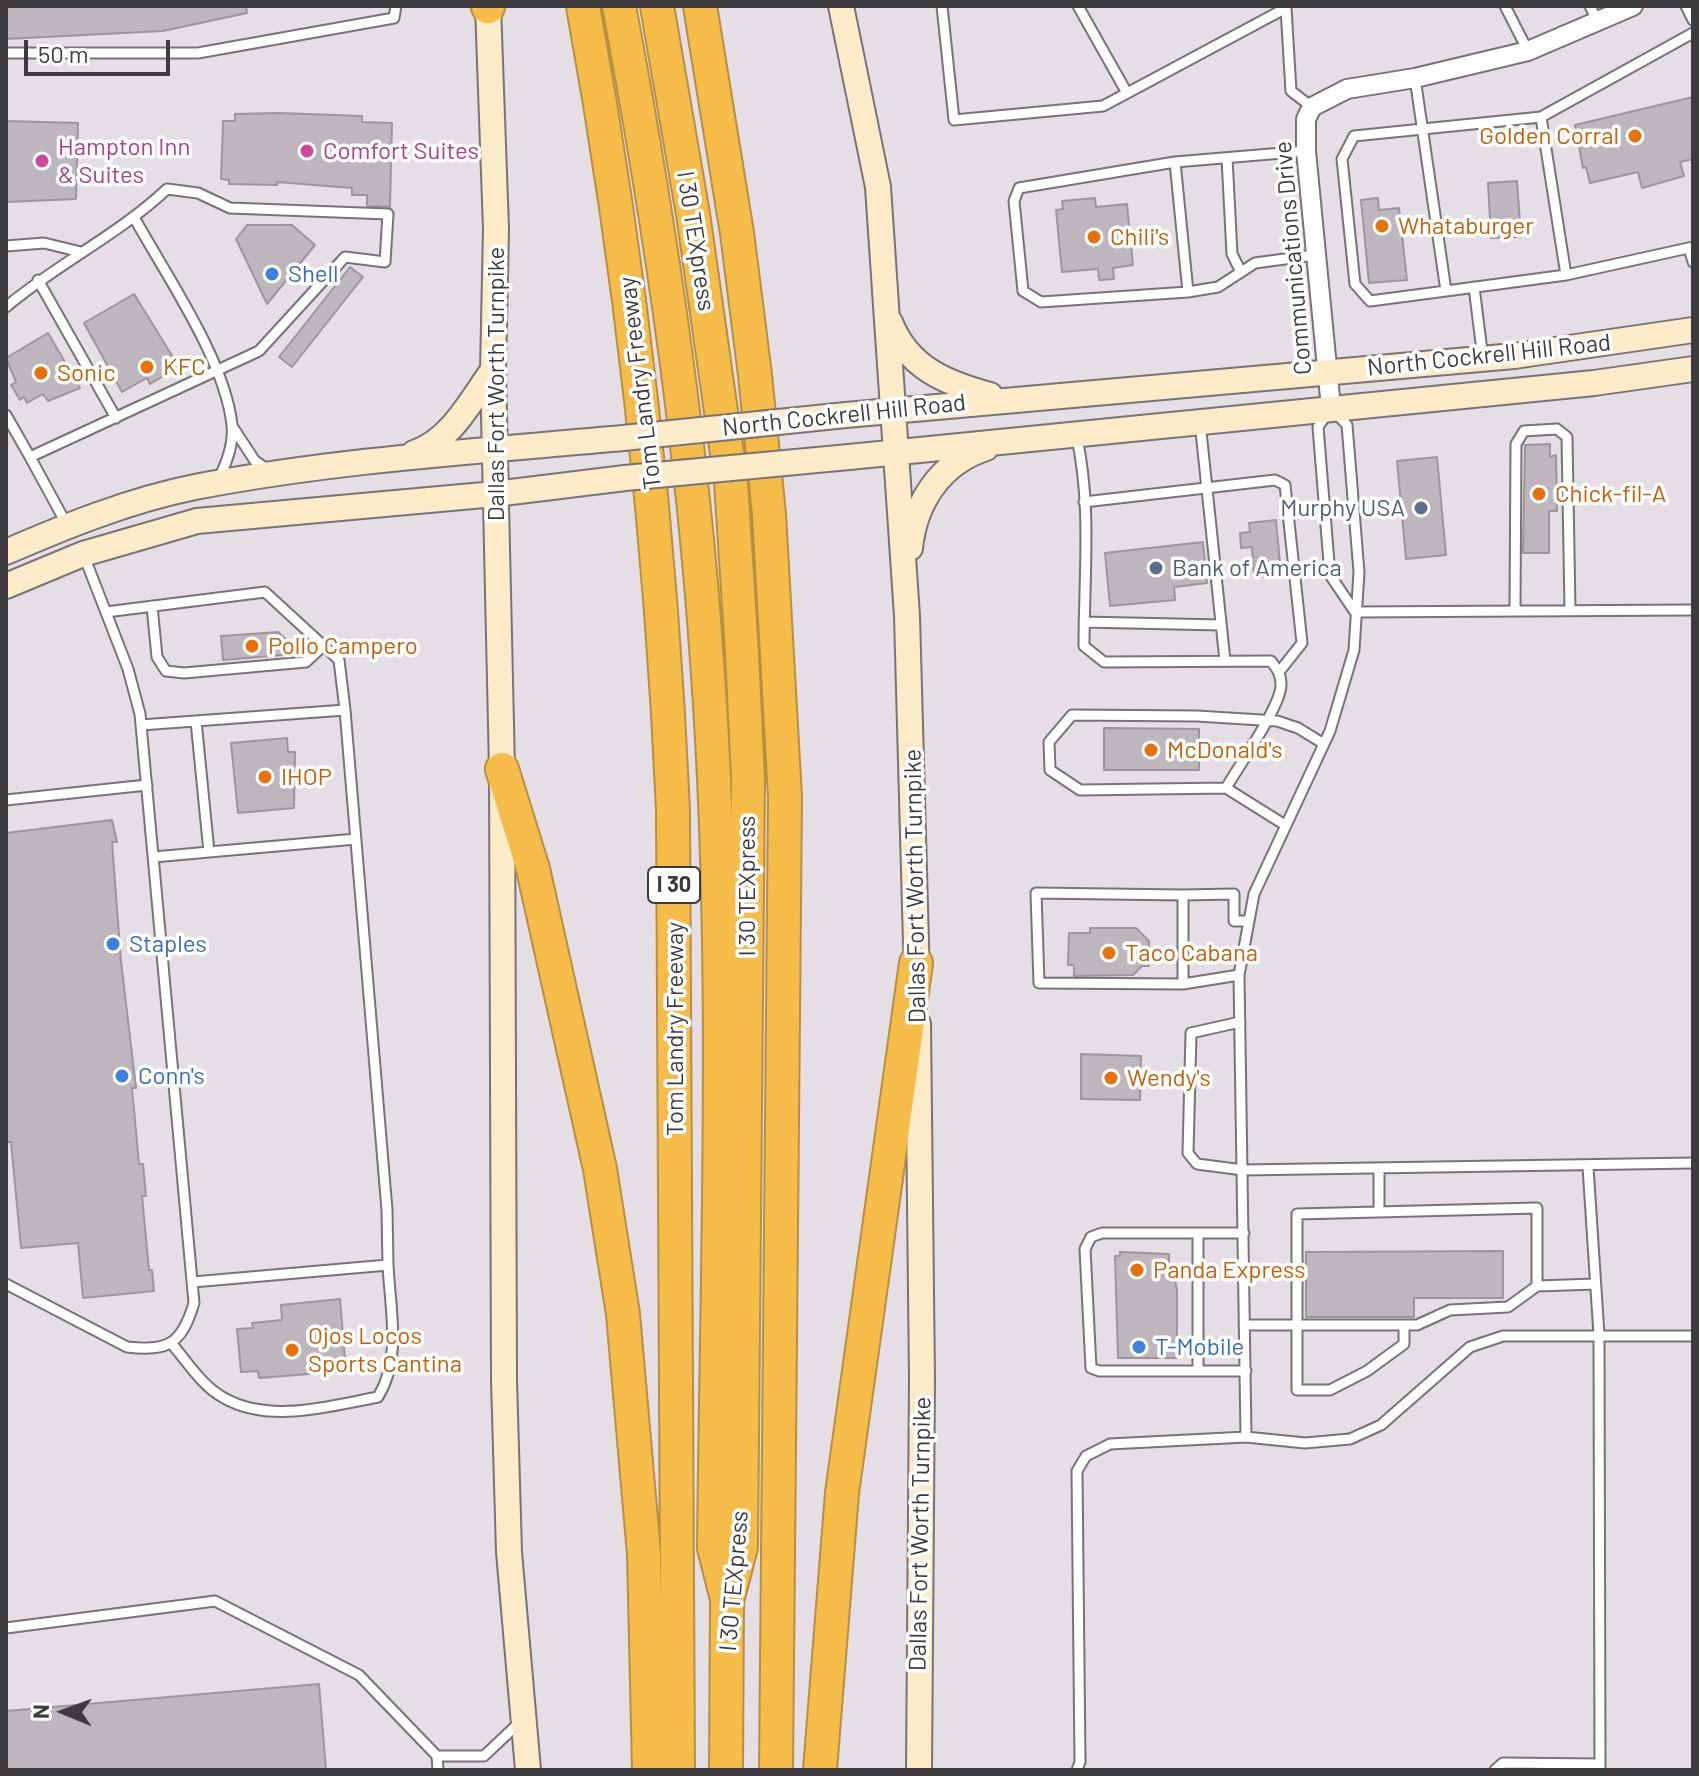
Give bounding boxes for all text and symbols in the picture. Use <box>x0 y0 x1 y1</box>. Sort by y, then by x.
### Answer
scale bar <box>28 24 174 74</box>
text: 50 m <box>38 39 89 68</box>
place label: Golden Corral <box>1479 122 1619 150</box>
marker: Golden Corral <box>1626 127 1644 145</box>
place label: Hampton Inn & Suites <box>58 133 190 189</box>
place label: Comfort Suites <box>323 137 479 165</box>
street label: Communications Drive <box>1268 140 1318 376</box>
marker: Comfort Suites <box>298 142 316 160</box>
marker: Hampton Inn & Suites <box>33 152 51 170</box>
street label: I 30 TEXpress <box>671 169 721 313</box>
place label: Whataburger <box>1398 212 1534 240</box>
marker: Whataburger <box>1373 217 1391 235</box>
place label: Chili's <box>1110 223 1169 251</box>
marker: Chili's <box>1085 228 1103 246</box>
street label: Dallas Fort Worth Turnpike <box>482 247 510 521</box>
place label: Shell <box>288 260 339 288</box>
marker: Shell <box>263 265 281 283</box>
street label: Tom Landry Freeway <box>613 275 667 491</box>
street label: North Cockrell Hill Road <box>1366 328 1612 382</box>
place label: KFC <box>163 353 206 381</box>
marker: KFC <box>138 358 156 376</box>
place label: Sonic <box>57 359 116 387</box>
marker: Sonic <box>32 364 50 382</box>
street label: North Cockrell Hill Road <box>721 388 967 442</box>
place label: Chick-fil-A <box>1555 480 1666 508</box>
marker: Chick-fil-A <box>1530 485 1548 503</box>
place label: Murphy USA <box>1280 494 1405 522</box>
marker: Murphy USA <box>1412 499 1430 517</box>
place label: Bank of America <box>1172 554 1342 582</box>
marker: Bank of America <box>1147 559 1165 577</box>
place label: Pollo Campero <box>268 632 418 660</box>
marker: Pollo Campero <box>243 637 261 655</box>
place label: McDonald's <box>1167 736 1282 764</box>
marker: McDonald's <box>1142 741 1160 759</box>
street label: Dallas Fort Worth Turnpike <box>898 749 932 1023</box>
place label: IHOP <box>281 763 332 791</box>
marker: IHOP <box>256 768 274 786</box>
street label: I 30 TEXpress <box>733 815 761 957</box>
road number: I 30 <box>648 867 700 903</box>
street label: Tom Landry Freeway <box>661 922 689 1136</box>
place label: Staples <box>129 930 207 958</box>
marker: Staples <box>104 935 122 953</box>
place label: Taco Cabana <box>1125 939 1258 967</box>
marker: Taco Cabana <box>1100 944 1118 962</box>
place label: Conn's <box>138 1062 205 1090</box>
place label: Wendy's <box>1127 1064 1211 1092</box>
marker: Conn's <box>113 1067 131 1085</box>
marker: Wendy's <box>1102 1069 1120 1087</box>
place label: Panda Express <box>1153 1256 1305 1284</box>
marker: Panda Express <box>1128 1261 1146 1279</box>
place label: Ojos Locos Sports Cantina <box>308 1322 462 1378</box>
place label: T-Mobile <box>1155 1333 1244 1361</box>
marker: T-Mobile <box>1130 1338 1148 1356</box>
marker: Ojos Locos Sports Cantina <box>283 1341 301 1359</box>
street label: Dallas Fort Worth Turnpike <box>903 1397 937 1671</box>
street label: I 30 TEXpress <box>714 1509 754 1653</box>
north arrow <box>24 1672 104 1752</box>
text: N <box>27 1704 53 1719</box>

